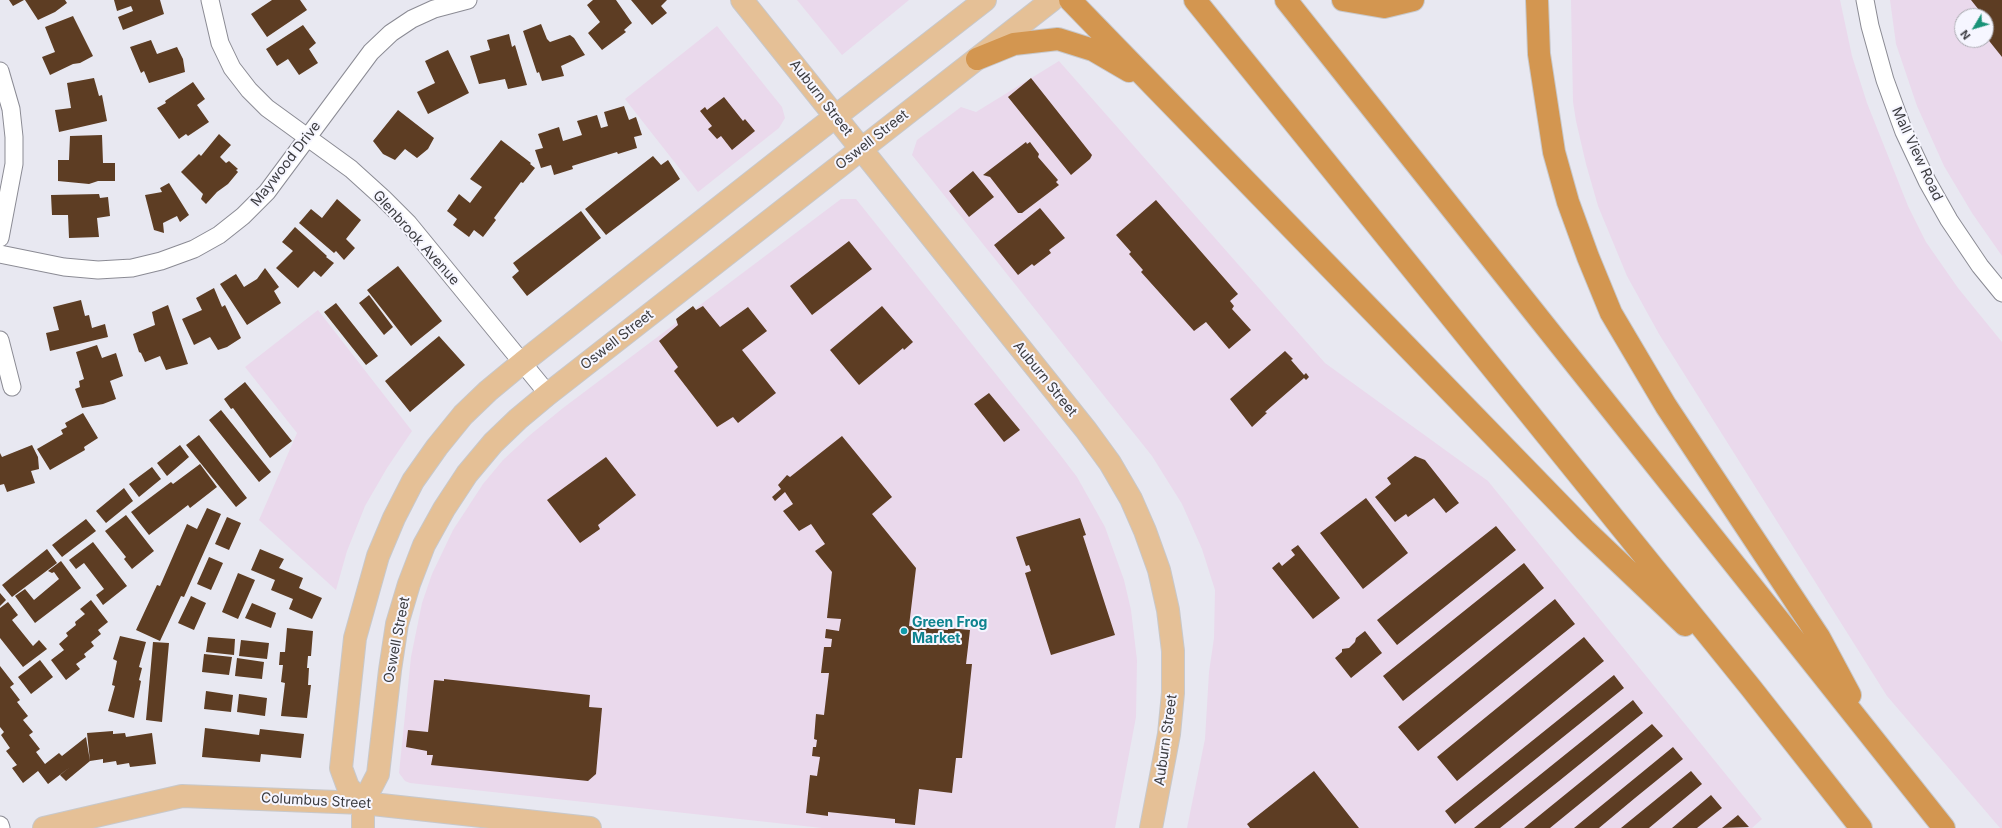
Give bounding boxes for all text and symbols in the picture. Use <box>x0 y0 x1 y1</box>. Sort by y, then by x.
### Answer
north arrow <box>1954 8 1994 48</box>
text: N <box>1957 27 1973 42</box>
street label: Auburn Street <box>786 57 856 139</box>
street label: Mall View Road <box>1888 105 1946 203</box>
street label: Oswell Street <box>832 106 912 174</box>
street label: Maywood Drive <box>248 118 324 210</box>
street label: Glenbrook Avenue <box>369 187 463 289</box>
street label: Oswell Street <box>577 306 657 374</box>
street label: Auburn Street <box>1010 338 1080 420</box>
street label: Oswell Street <box>380 595 414 685</box>
place label: Green Frog Market <box>912 615 987 648</box>
marker: Green Frog Market <box>899 626 909 636</box>
street label: Auburn Street <box>1151 693 1181 787</box>
street label: Columbus Street <box>261 790 371 812</box>

